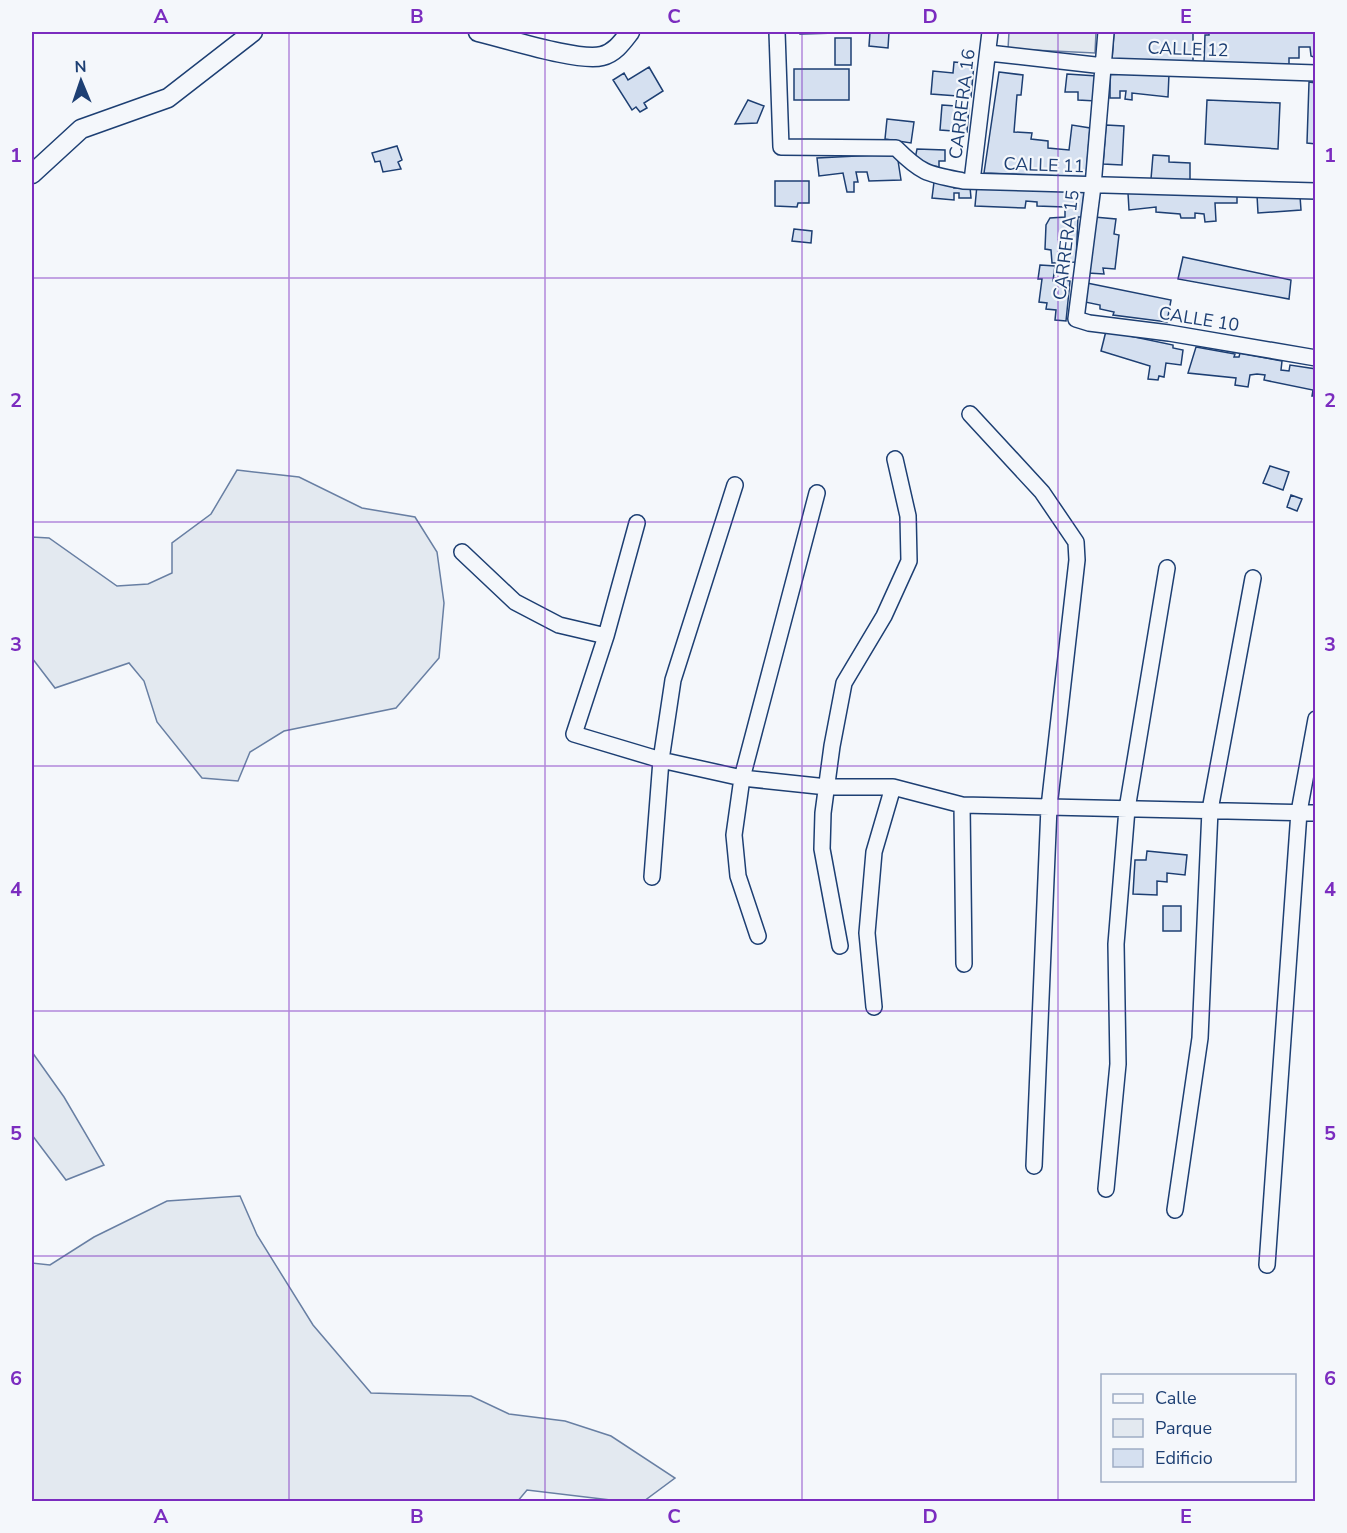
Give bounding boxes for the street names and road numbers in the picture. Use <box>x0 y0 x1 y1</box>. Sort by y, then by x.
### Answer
street label: CALLE 12 <box>1147 36 1229 62</box>
street label: CARRERA 16 <box>943 48 981 160</box>
street label: CALLE 11 <box>1003 152 1085 178</box>
street label: CARRERA 15 <box>1047 189 1085 301</box>
street label: CALLE 10 <box>1157 301 1241 337</box>

